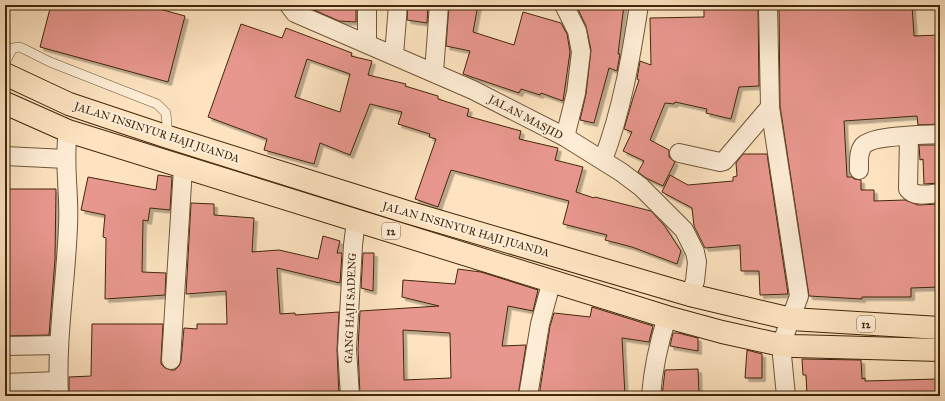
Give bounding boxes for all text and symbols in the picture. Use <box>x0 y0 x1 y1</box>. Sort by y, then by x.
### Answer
street label: JALAN MASJID <box>485 92 565 144</box>
street label: JALAN INSINYUR HAJI JUANDA <box>71 99 242 167</box>
street label: JALAN INSINYUR HAJI JUANDA <box>380 199 551 261</box>
road number: 12 <box>382 223 400 239</box>
street label: GANG HAJI SADENG <box>342 253 360 364</box>
road number: 12 <box>857 316 875 332</box>

